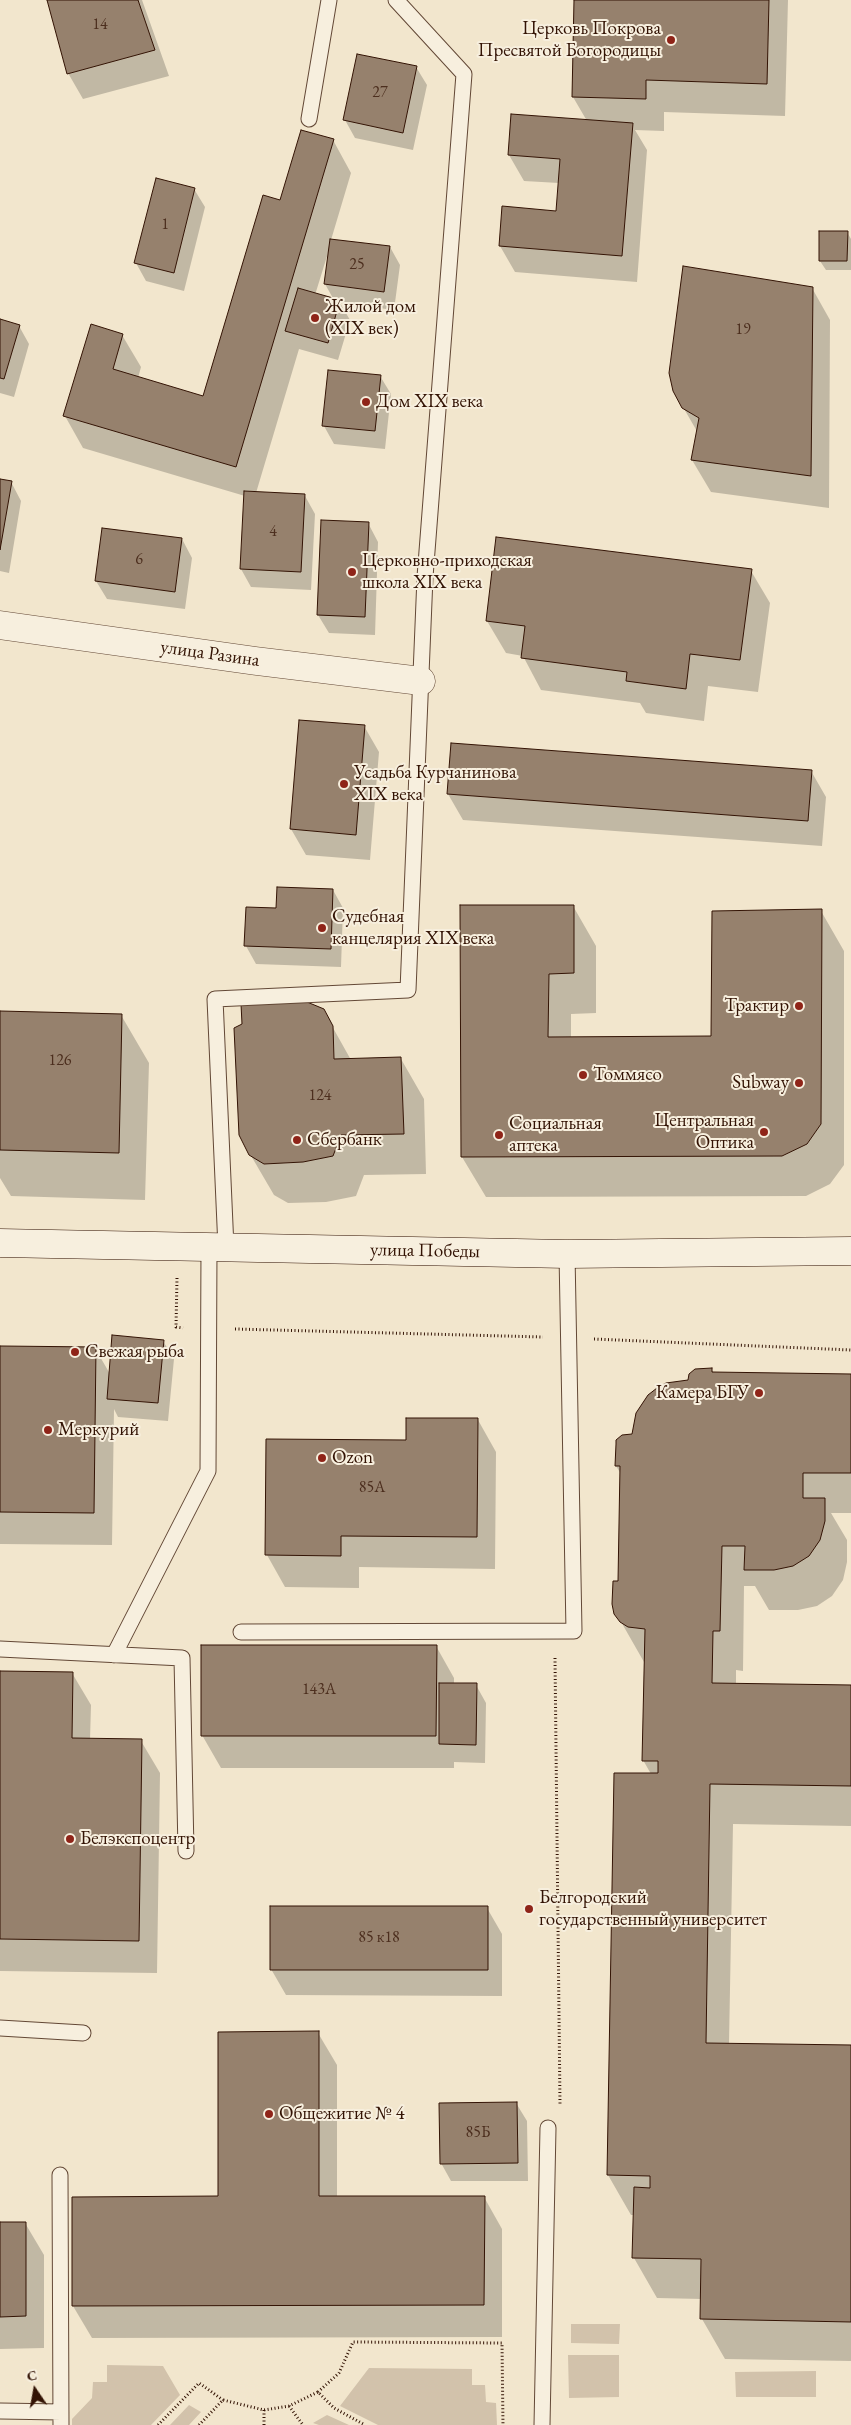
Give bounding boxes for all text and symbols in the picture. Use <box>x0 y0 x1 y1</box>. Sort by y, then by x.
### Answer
house number: 14 <box>92 15 108 35</box>
place label: Церковь Покрова Пресвятой Богородицы <box>478 18 661 62</box>
marker: Церковь Покрова Пресвятой Богородицы <box>665 34 677 46</box>
house number: 27 <box>372 83 388 103</box>
house number: 1 <box>161 215 169 235</box>
house number: 25 <box>349 255 365 275</box>
place label: Жилой дом (XIX век) <box>325 296 416 340</box>
marker: Жилой дом (XIX век) <box>309 312 321 324</box>
house number: 19 <box>735 320 751 340</box>
place label: Дом XIX века <box>376 391 483 413</box>
marker: Дом XIX века <box>360 396 372 408</box>
house number: 4 <box>269 522 277 542</box>
house number: 6 <box>135 550 143 570</box>
place label: Церковно-приходская школа XIX века <box>362 550 532 594</box>
marker: Церковно-приходская школа XIX века <box>346 566 358 578</box>
street label: улица Разина <box>159 636 261 672</box>
place label: Усадьба Курчанинова XIX века <box>354 762 516 806</box>
marker: Усадьба Курчанинова XIX века <box>338 778 350 790</box>
place label: Судебная канцелярия XIX века <box>332 906 494 950</box>
marker: Судебная канцелярия XIX века <box>316 922 328 934</box>
place label: Трактир <box>724 995 789 1017</box>
marker: Трактир <box>793 1000 805 1012</box>
house number: 126 <box>48 1051 72 1071</box>
place label: Томмясо <box>593 1064 662 1086</box>
marker: Томмясо <box>577 1069 589 1081</box>
place label: Subway <box>732 1072 789 1094</box>
marker: Subway <box>793 1077 805 1089</box>
house number: 124 <box>308 1086 332 1106</box>
place label: Центральная Оптика <box>655 1110 754 1154</box>
place label: Социальная аптека <box>509 1113 602 1157</box>
marker: Центральная Оптика <box>758 1126 770 1138</box>
place label: Сбербанк <box>307 1129 382 1151</box>
marker: Социальная аптека <box>493 1129 505 1141</box>
marker: Сбербанк <box>291 1134 303 1146</box>
street label: улица Победы <box>370 1239 480 1263</box>
place label: Свежая рыба <box>85 1341 184 1363</box>
marker: Свежая рыба <box>69 1346 81 1358</box>
place label: Камера БГУ <box>656 1382 749 1404</box>
marker: Камера БГУ <box>753 1387 765 1399</box>
place label: Меркурий <box>58 1419 139 1441</box>
marker: Меркурий <box>42 1424 54 1436</box>
place label: Ozon <box>332 1447 373 1469</box>
marker: Ozon <box>316 1452 328 1464</box>
house number: 85А <box>359 1478 385 1498</box>
house number: 143А <box>302 1680 336 1700</box>
place label: Белэкспоцентр <box>80 1828 195 1850</box>
marker: Белэкспоцентр <box>64 1833 76 1845</box>
place label: Белгородский государственный университет <box>539 1887 767 1931</box>
marker: Белгородский государственный университет <box>523 1903 535 1915</box>
house number: 85 к18 <box>358 1928 400 1948</box>
place label: Общежитие № 4 <box>279 2103 405 2125</box>
marker: Общежитие № 4 <box>263 2108 275 2120</box>
house number: 85Б <box>466 2123 490 2143</box>
north arrow <box>10 2365 60 2415</box>
text: С <box>25 2365 39 2385</box>

